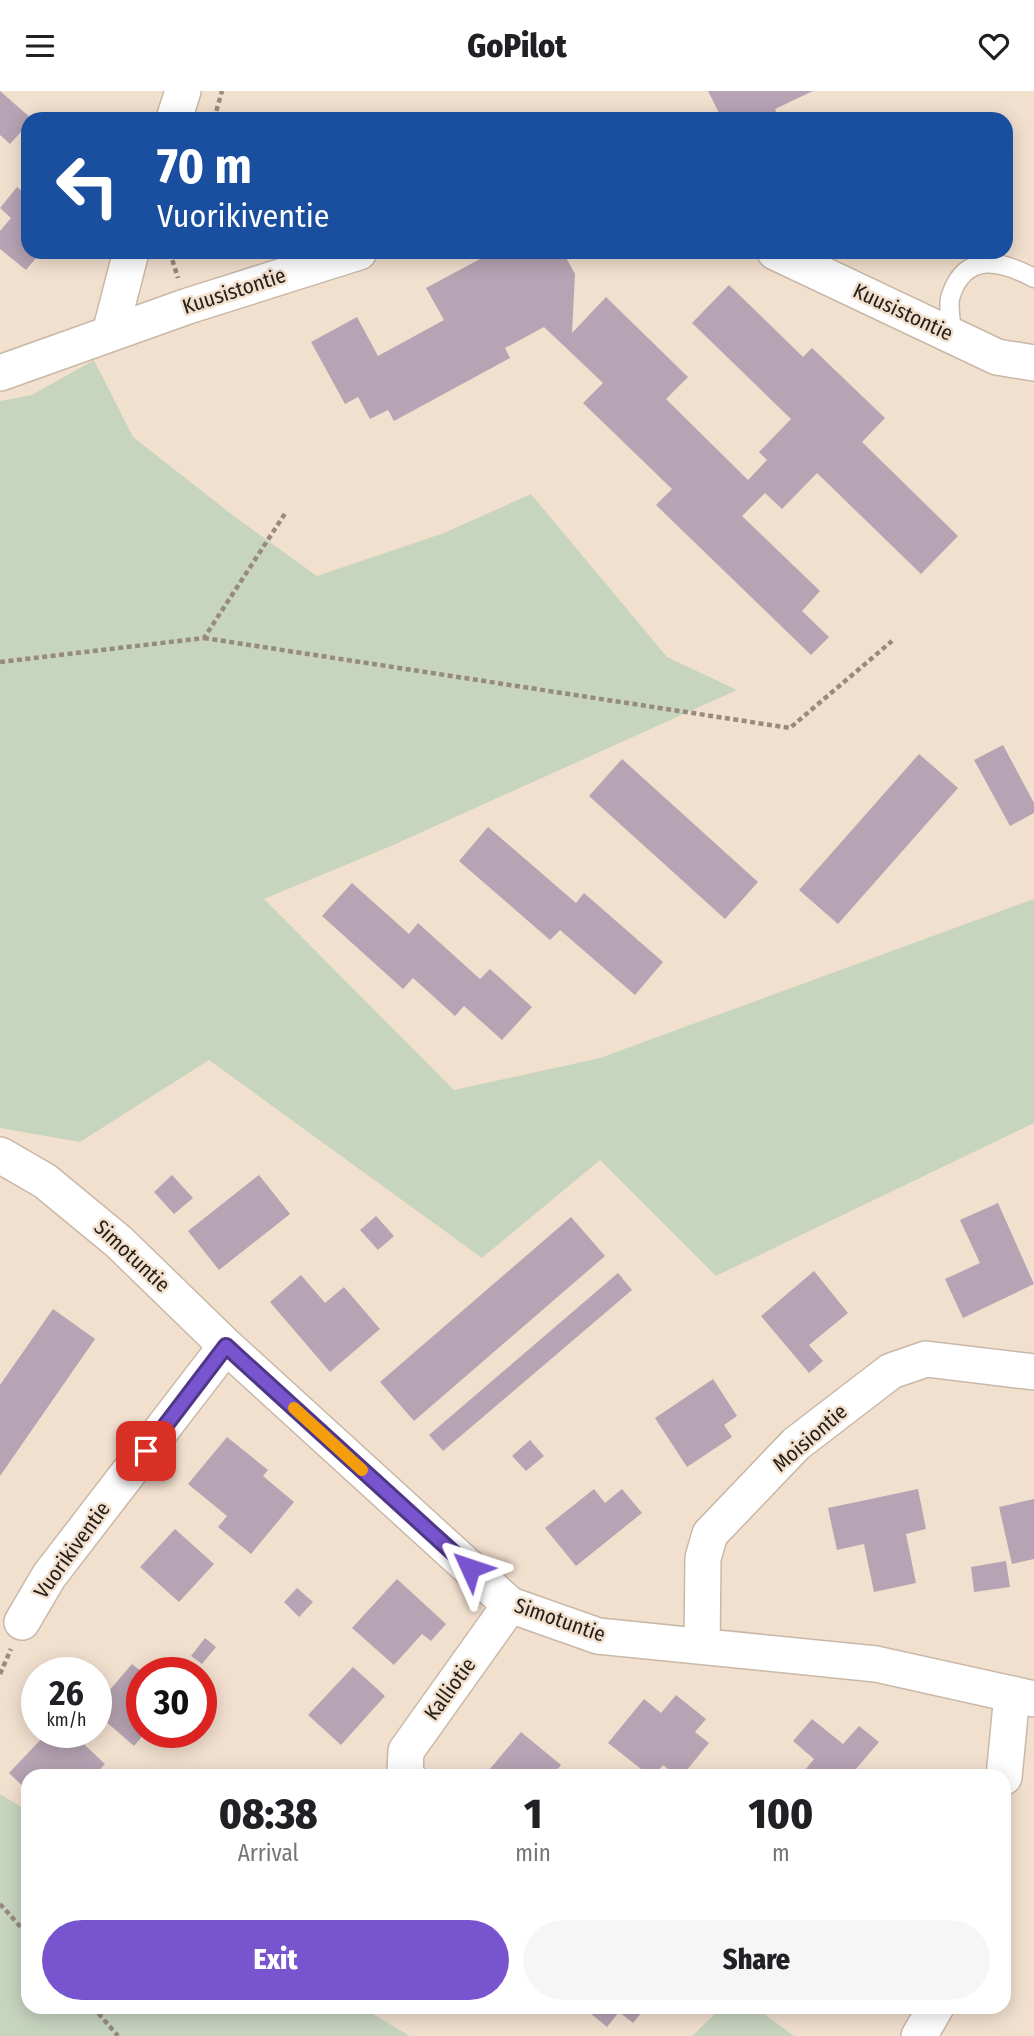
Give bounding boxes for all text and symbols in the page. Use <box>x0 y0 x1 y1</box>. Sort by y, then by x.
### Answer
icon: menu <box>21 27 59 65</box>
text: GoPilot <box>467 27 567 65</box>
icon: heart <box>975 27 1013 65</box>
text: 70 m <box>157 137 252 196</box>
icon: left <box>42 140 133 231</box>
text: Vuorikiventie <box>157 197 330 235</box>
street label: Kuusistontie <box>179 262 289 320</box>
street label: Kuusistontie <box>849 278 957 346</box>
street label: Simotuntie <box>89 1214 175 1298</box>
street label: Moisiontie <box>767 1399 853 1477</box>
pin <box>116 1421 176 1481</box>
icon: arrive <box>127 1432 165 1470</box>
street label: Vuorikiventie <box>28 1497 116 1603</box>
position arrow <box>433 1531 507 1605</box>
street label: Simotuntie <box>511 1592 609 1648</box>
street label: Kalliotie <box>419 1653 481 1725</box>
speed limit sign: 30 <box>126 1657 217 1748</box>
text: 26 <box>49 1672 84 1714</box>
text: km/h <box>46 1709 87 1731</box>
text: 08:38 <box>219 1789 318 1839</box>
text: 1 <box>524 1789 542 1839</box>
text: 100 <box>749 1789 813 1839</box>
text: Arrival <box>238 1839 299 1867</box>
text: min <box>515 1839 551 1867</box>
text: m <box>772 1839 790 1867</box>
button: Exit <box>42 1920 509 2000</box>
button: Share <box>523 1920 990 2000</box>

